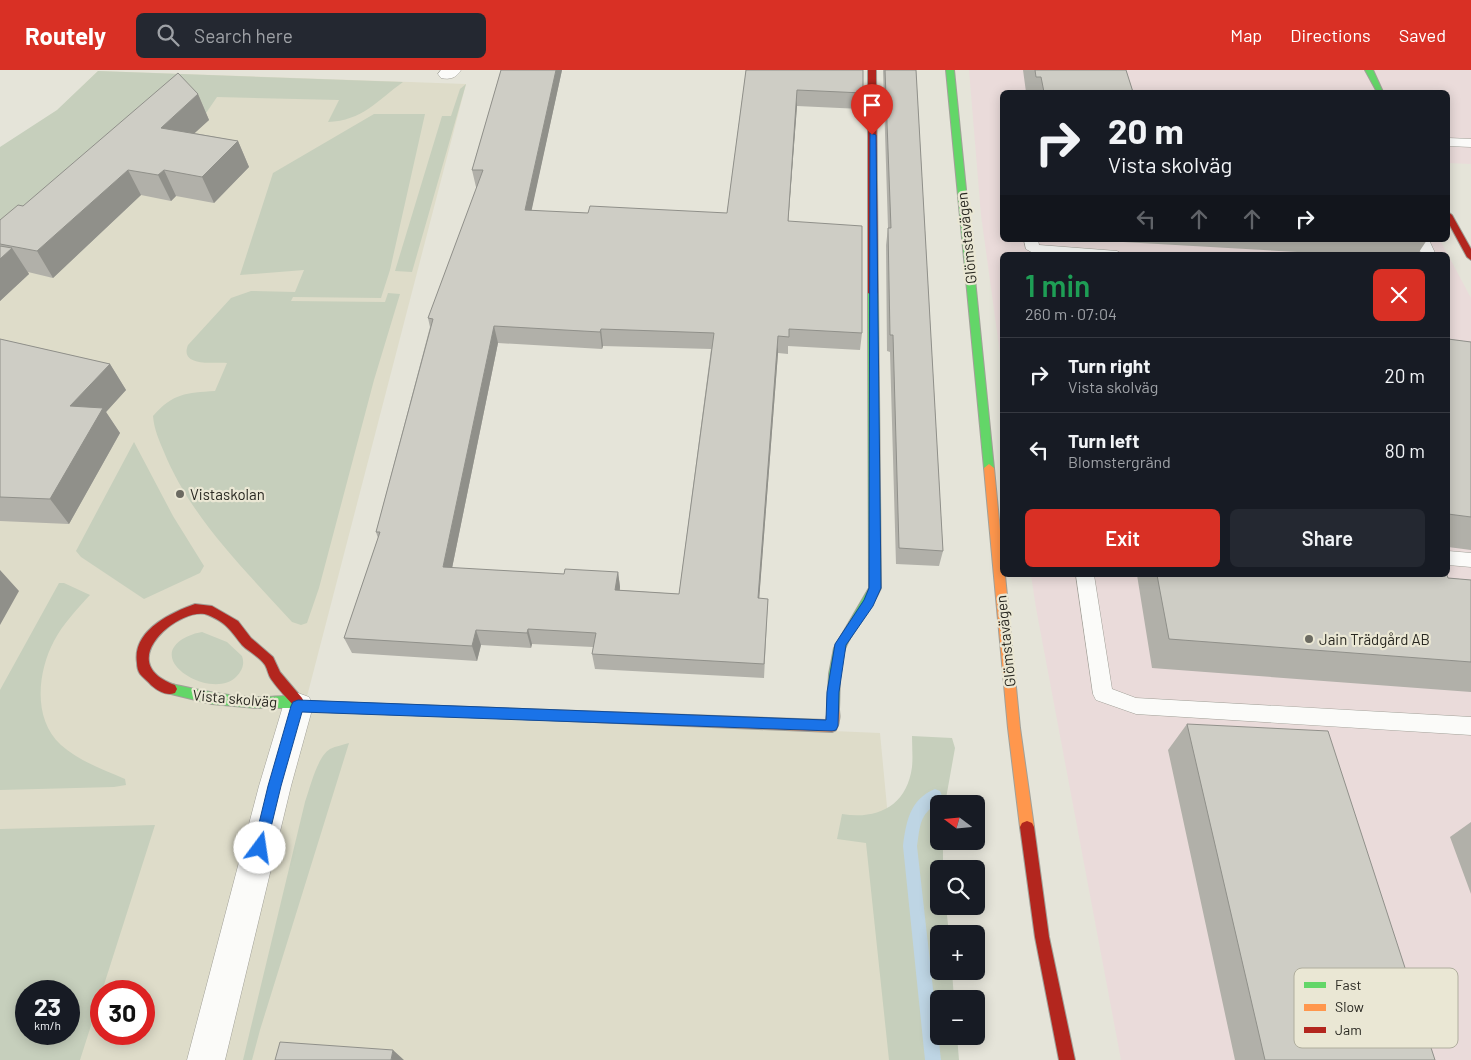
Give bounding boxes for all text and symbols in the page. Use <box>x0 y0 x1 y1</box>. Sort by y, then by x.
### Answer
search box <box>136 13 486 58</box>
text: Routely <box>25 21 106 50</box>
icon: search <box>154 21 182 49</box>
text: Search here <box>194 24 293 47</box>
text: Map <box>1230 24 1262 46</box>
text: Directions <box>1290 24 1371 46</box>
text: Saved <box>1399 24 1446 46</box>
pin <box>851 84 893 135</box>
icon: arrive <box>858 91 886 119</box>
text: 20 m <box>1108 109 1184 151</box>
icon: right <box>1025 110 1090 175</box>
text: Vista skolväg <box>1108 151 1232 177</box>
street label: Glömstavägen <box>952 191 980 285</box>
icon: left <box>1132 205 1160 233</box>
icon: ahead <box>1185 205 1213 233</box>
icon: ahead <box>1238 205 1266 233</box>
icon: right <box>1291 205 1319 233</box>
text: 1 min <box>1025 267 1090 303</box>
button: close <box>1373 269 1425 321</box>
text: 260 m · 07:04 <box>1025 304 1117 323</box>
text: Turn right <box>1068 354 1150 377</box>
icon: right <box>1025 361 1053 389</box>
text: 20 m <box>1385 364 1425 387</box>
text: Vista skolväg <box>1068 377 1158 396</box>
text: Turn left <box>1068 429 1139 452</box>
icon: left <box>1025 436 1053 464</box>
text: 80 m <box>1385 439 1425 462</box>
text: Blomstergränd <box>1068 452 1171 471</box>
place label: Vistaskolan <box>190 485 265 503</box>
marker: Vistaskolan <box>174 488 186 500</box>
button: Exit <box>1025 509 1220 567</box>
button: Share <box>1230 509 1425 567</box>
street label: Glömstavägen <box>991 594 1019 688</box>
place label: Jain Trädgård AB <box>1319 630 1430 648</box>
marker: Jain Trädgård AB <box>1303 633 1315 645</box>
street label: Vista skolväg <box>192 685 278 711</box>
north arrow <box>930 795 985 850</box>
map controls <box>930 795 985 1045</box>
position arrow <box>233 821 285 873</box>
button: search <box>930 860 985 915</box>
button: + <box>930 925 985 980</box>
legend <box>1294 968 1458 1048</box>
text: Fast <box>1335 976 1361 993</box>
speed limit sign: 30 <box>90 980 155 1045</box>
button: − <box>930 990 985 1045</box>
text: 23 <box>34 991 61 1021</box>
text: Slow <box>1335 998 1364 1015</box>
text: km/h <box>34 1018 61 1032</box>
text: Jam <box>1335 1021 1362 1038</box>

